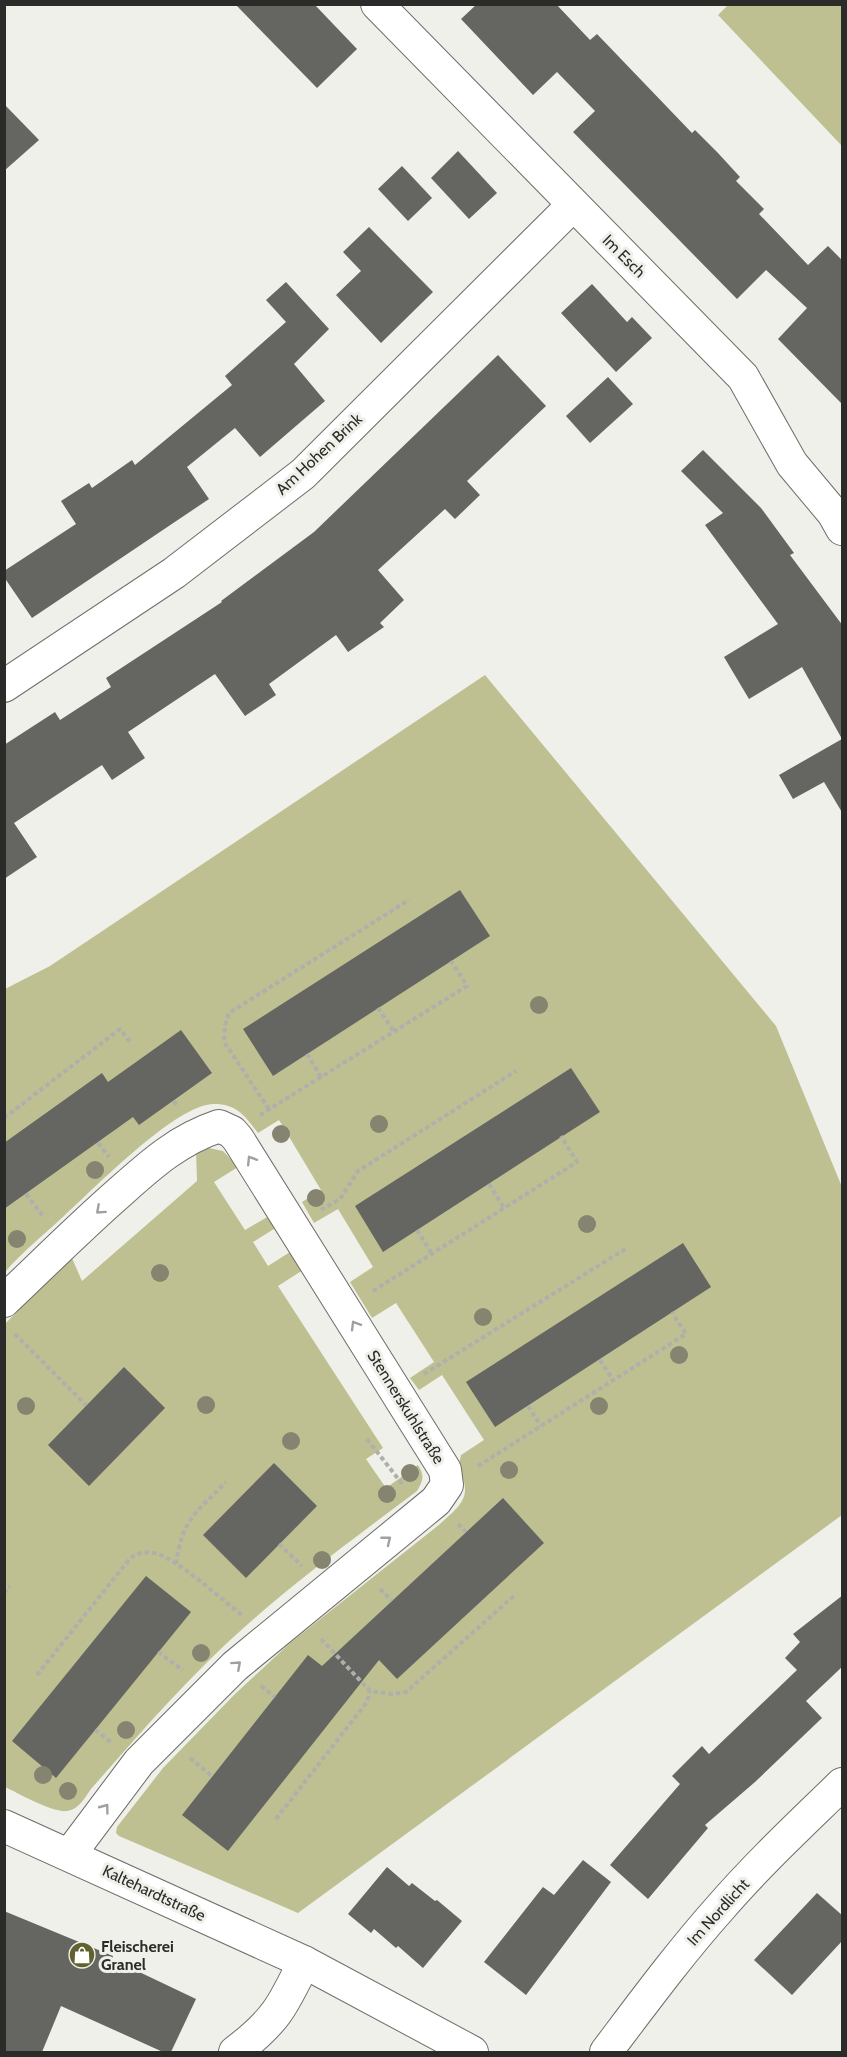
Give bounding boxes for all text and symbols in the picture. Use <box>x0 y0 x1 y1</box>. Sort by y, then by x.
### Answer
street label: Im Esch <box>599 231 649 281</box>
street label: Am Hohen Brink <box>272 409 367 499</box>
one-way arrow <box>247 1156 259 1166</box>
one-way arrow <box>97 1203 107 1214</box>
one-way arrow <box>350 1321 362 1331</box>
street label: Stennerskuhlstraße <box>363 1347 449 1467</box>
one-way arrow <box>381 1537 392 1548</box>
one-way arrow <box>230 1661 241 1672</box>
one-way arrow <box>98 1803 109 1814</box>
street label: Kaltehardtstraße <box>99 1861 209 1925</box>
street label: Im Nordlicht <box>683 1874 753 1949</box>
place label: Fleischerei Granel <box>101 1937 174 1974</box>
shop icon: Fleischerei Granel <box>67 1940 97 1970</box>

